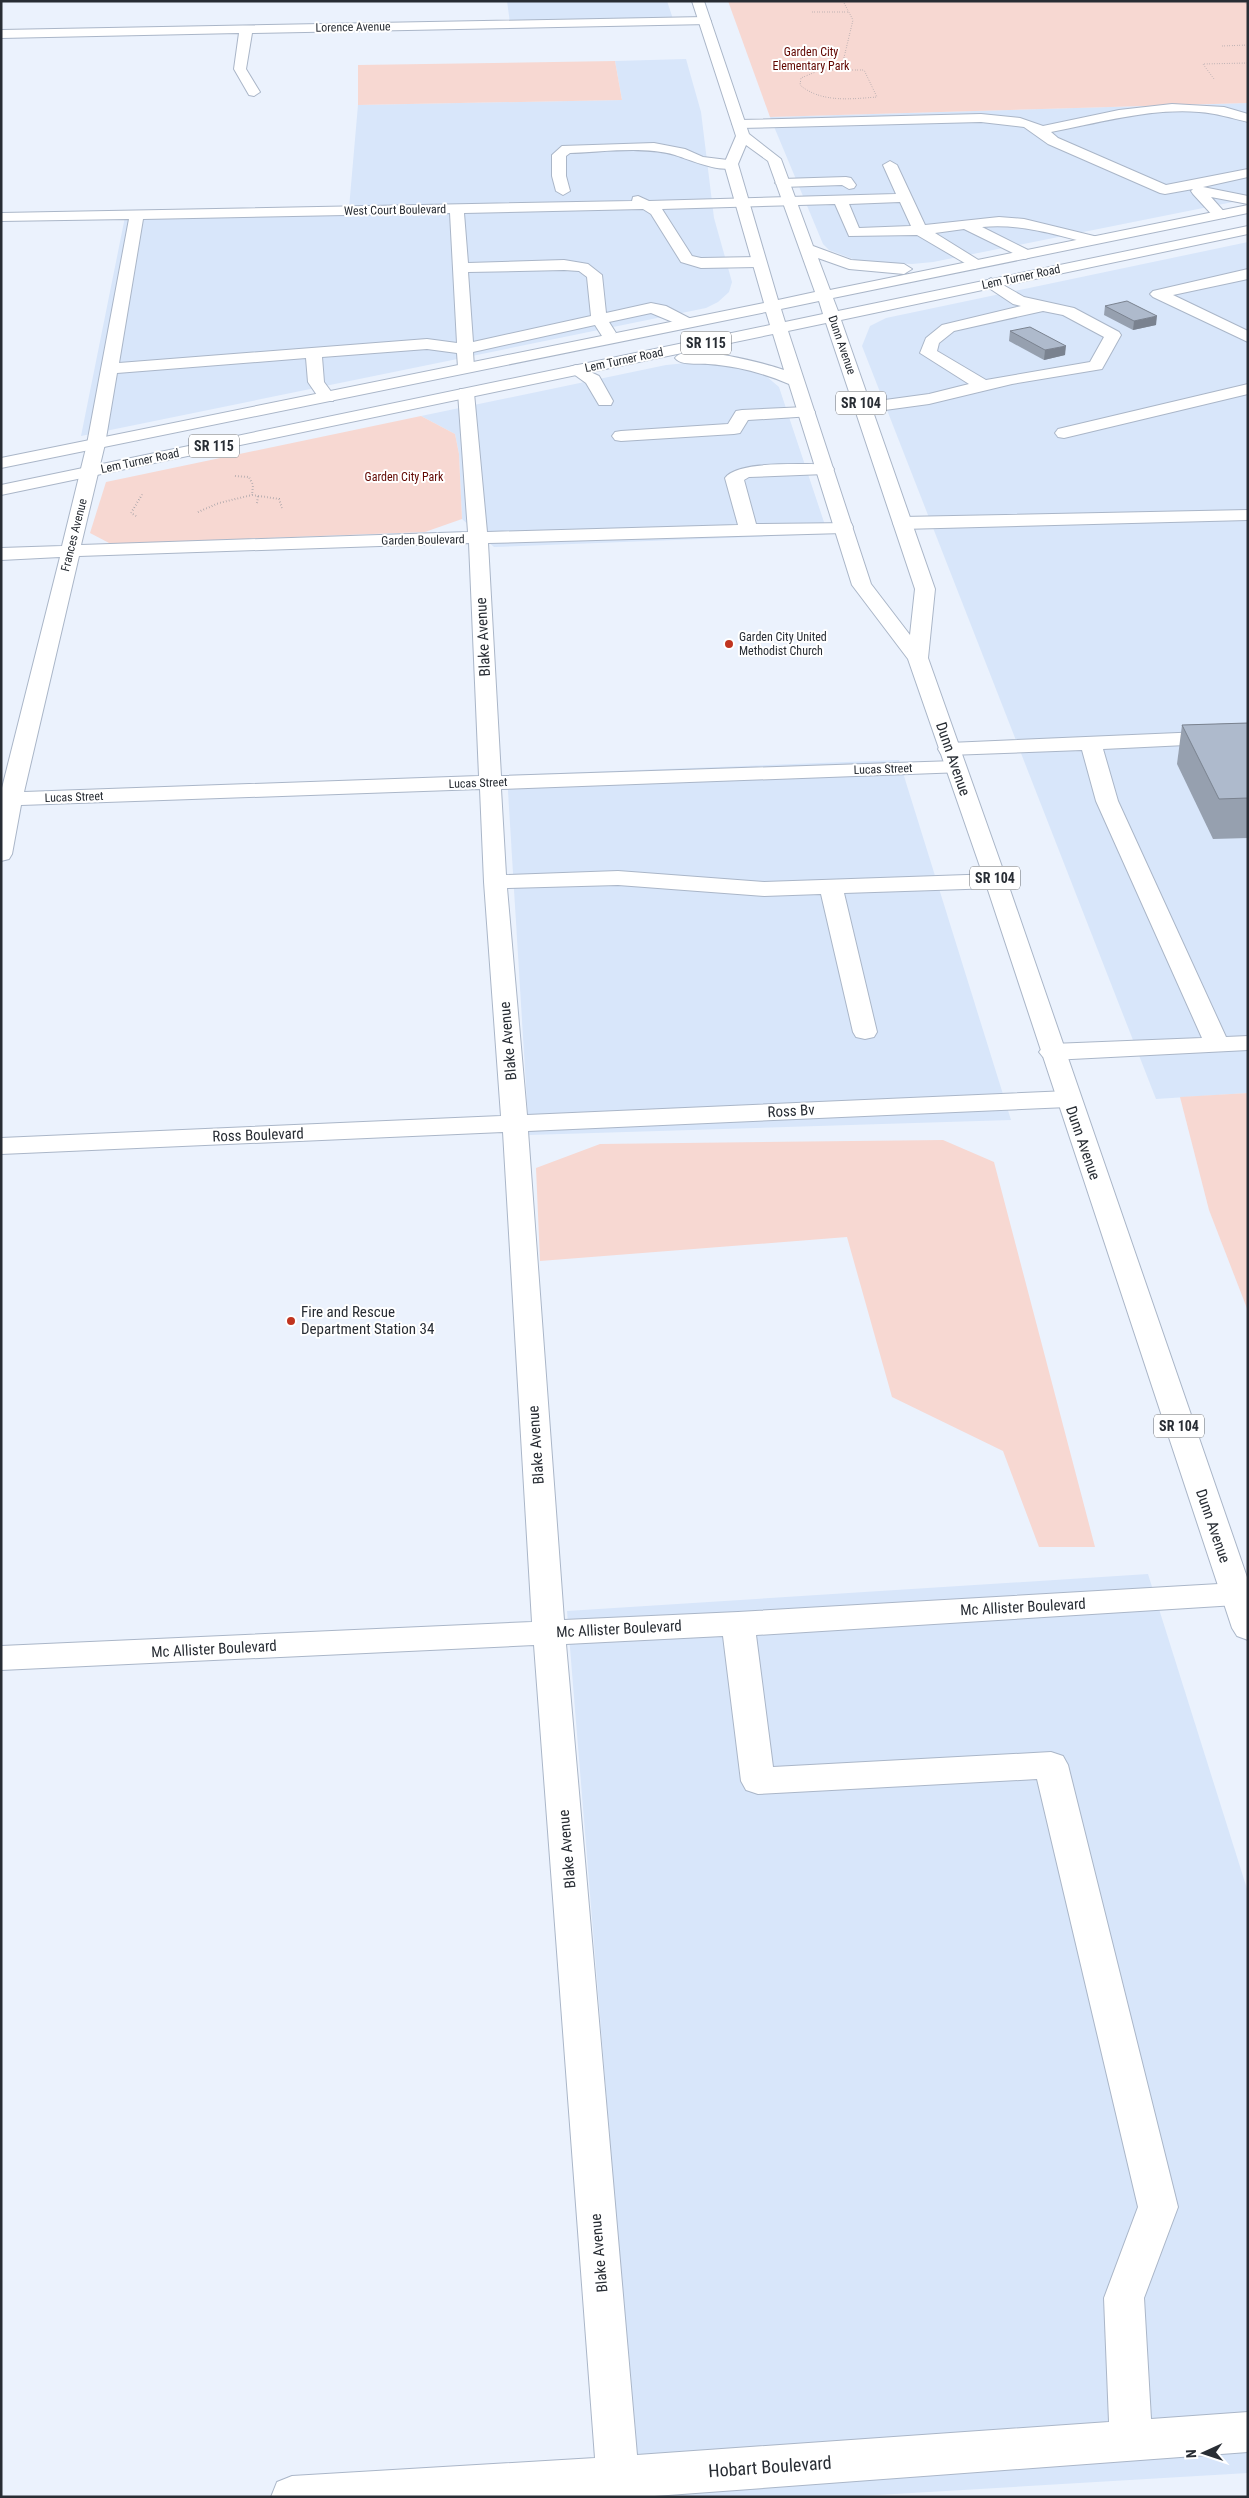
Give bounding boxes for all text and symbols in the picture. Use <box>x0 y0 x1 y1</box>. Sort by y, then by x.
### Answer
street label: Lorence Avenue <box>315 19 391 35</box>
park label: Garden City Elementary Park <box>772 45 850 73</box>
street label: West Court Boulevard <box>344 202 446 218</box>
street label: Lem Turner Road <box>980 262 1062 292</box>
street label: Dunn Avenue <box>825 314 859 377</box>
road number: SR 115 <box>681 332 731 354</box>
street label: Lem Turner Road <box>583 345 665 375</box>
road number: SR 104 <box>836 392 886 414</box>
road number: SR 115 <box>189 434 239 458</box>
street label: Lem Turner Road <box>99 446 181 476</box>
park label: Garden City Park <box>365 470 444 484</box>
street label: Frances Avenue <box>58 497 90 573</box>
street label: Garden Boulevard <box>381 532 465 548</box>
street label: Blake Avenue <box>472 597 494 677</box>
place label: Garden City United Methodist Church <box>739 630 827 658</box>
marker: Garden City United Methodist Church <box>723 638 735 650</box>
street label: Dunn Avenue <box>932 720 974 798</box>
street label: Lucas Street <box>853 761 913 777</box>
street label: Lucas Street <box>448 775 508 791</box>
street label: Lucas Street <box>44 789 104 805</box>
road number: SR 104 <box>970 866 1020 890</box>
street label: Blake Avenue <box>496 1001 520 1081</box>
street label: Ross Bv <box>767 1101 816 1121</box>
street label: Dunn Avenue <box>1062 1104 1104 1182</box>
street label: Ross Boulevard <box>212 1124 304 1146</box>
place label: Fire and Rescue Department Station 34 <box>301 1303 434 1338</box>
marker: Fire and Rescue Department Station 34 <box>285 1315 297 1327</box>
street label: Blake Avenue <box>524 1405 548 1485</box>
road number: SR 104 <box>1154 1414 1204 1438</box>
street label: Dunn Avenue <box>1192 1487 1234 1565</box>
street label: Mc Allister Boulevard <box>960 1595 1086 1619</box>
street label: Mc Allister Boulevard <box>556 1617 682 1641</box>
street label: Mc Allister Boulevard <box>151 1637 277 1661</box>
street label: Blake Avenue <box>555 1809 579 1889</box>
street label: Blake Avenue <box>587 2213 611 2293</box>
north arrow <box>1179 2428 1229 2478</box>
text: N <box>1183 2449 1199 2458</box>
street label: Hobart Boulevard <box>708 2452 832 2481</box>

